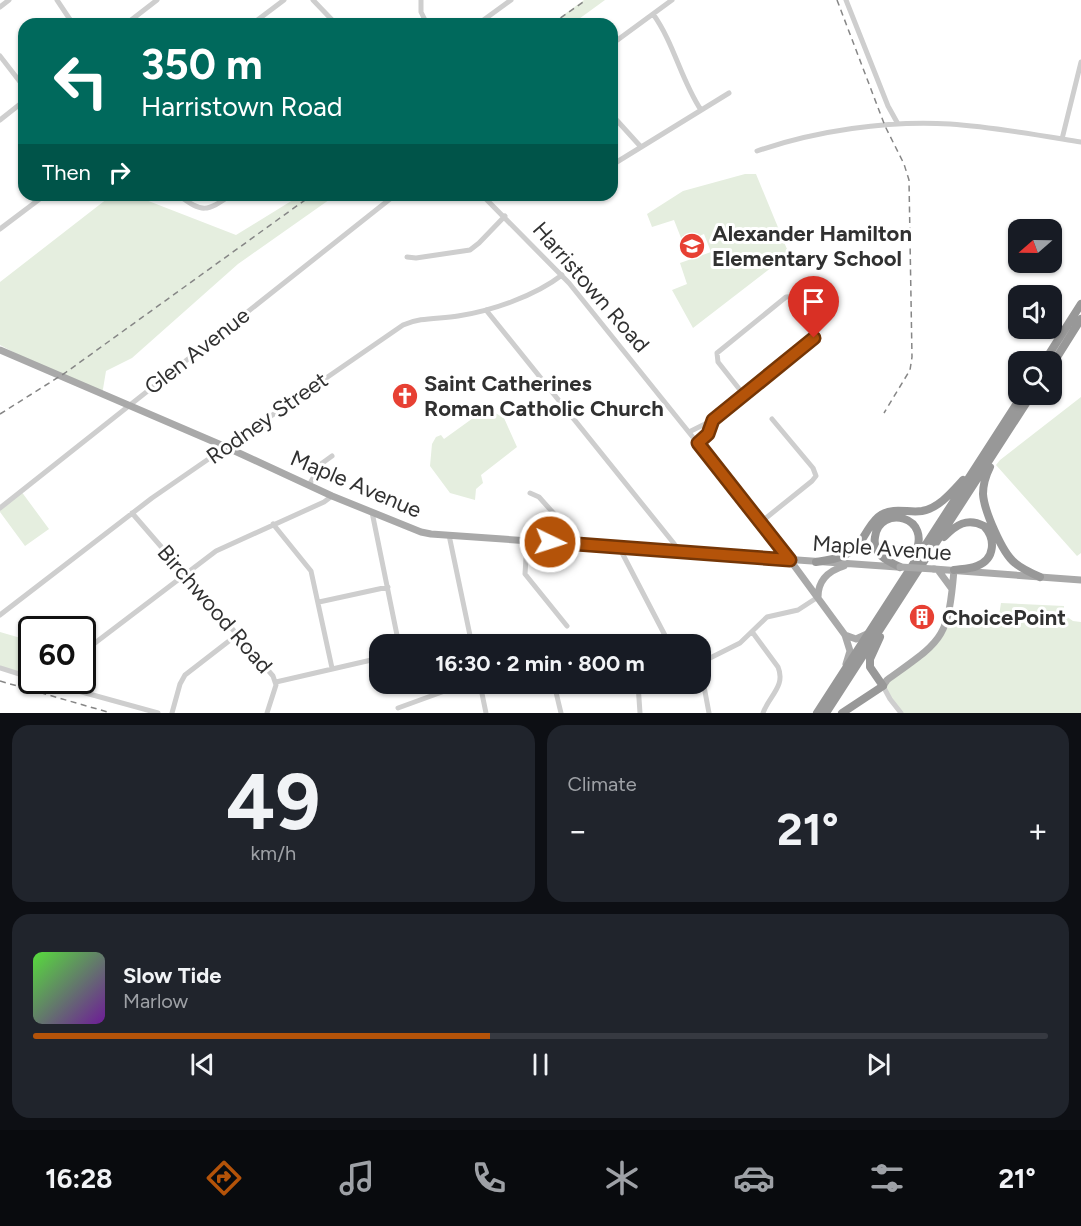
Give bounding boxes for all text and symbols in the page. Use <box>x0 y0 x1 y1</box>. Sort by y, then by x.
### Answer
text: 350 m <box>141 39 263 90</box>
icon: left <box>42 42 120 120</box>
text: Harristown Road <box>141 90 343 123</box>
icon: right <box>103 156 136 189</box>
text: Then <box>42 159 91 186</box>
street label: Harristown Road <box>527 216 655 358</box>
north arrow <box>1008 219 1062 273</box>
map controls <box>1008 219 1062 405</box>
place label: Alexander Hamilton Elementary School <box>712 220 912 272</box>
school or university icon: Alexander Hamilton Elementary School <box>677 231 707 261</box>
pin <box>788 276 839 338</box>
icon: arrive <box>797 285 830 318</box>
button: sound <box>1008 285 1062 339</box>
street label: Glen Avenue <box>139 302 255 400</box>
button: search <box>1008 351 1062 405</box>
street label: Rodney Street <box>201 366 333 470</box>
place label: Saint Catherines Roman Catholic Church <box>424 370 664 422</box>
church icon: Saint Catherines Roman Catholic Church <box>390 381 420 411</box>
street label: Maple Avenue <box>287 444 425 524</box>
position arrow <box>518 510 582 574</box>
street label: Maple Avenue <box>811 530 953 566</box>
street label: Birchwood Road <box>152 539 278 679</box>
building icon: ChoicePoint <box>907 602 937 632</box>
place label: ChoicePoint <box>942 604 1066 631</box>
speed limit sign: 60 <box>18 616 96 694</box>
text: 16:30 · 2 min · 800 m <box>435 650 645 677</box>
text: 49 <box>226 755 321 849</box>
text: Climate <box>568 772 637 796</box>
text: 21° <box>777 802 839 856</box>
text: − <box>568 811 588 850</box>
text: + <box>1027 811 1048 850</box>
text: km/h <box>250 841 296 865</box>
text: Slow Tide <box>123 962 222 989</box>
text: Marlow <box>123 989 188 1013</box>
icon: previous <box>186 1048 219 1081</box>
icon: pause <box>524 1048 557 1081</box>
icon: next <box>862 1048 895 1081</box>
icon: directions <box>203 1157 245 1199</box>
icon: music <box>336 1157 378 1199</box>
icon: phone <box>468 1157 510 1199</box>
icon: climate <box>601 1157 643 1199</box>
icon: car <box>733 1157 775 1199</box>
icon: filters <box>866 1157 908 1199</box>
text: 16:28 <box>45 1162 113 1195</box>
text: 21° <box>998 1162 1036 1195</box>

